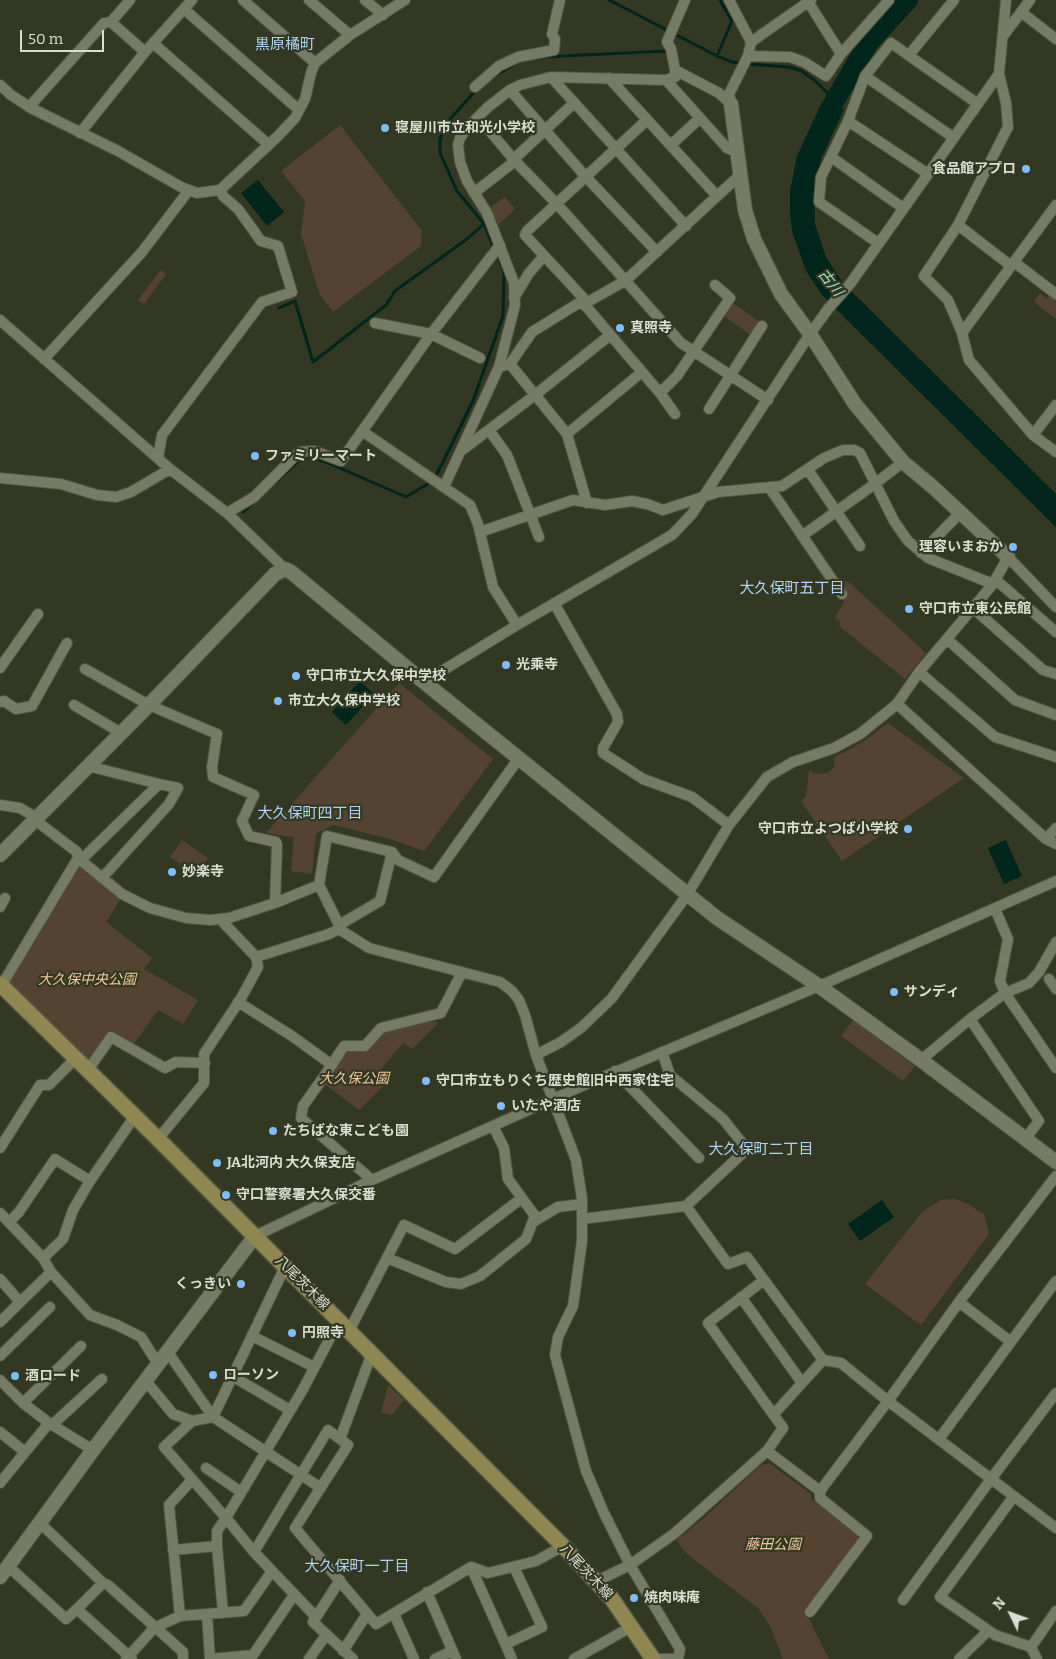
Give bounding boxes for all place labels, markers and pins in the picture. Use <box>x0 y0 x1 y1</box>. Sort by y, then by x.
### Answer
place label: 寝屋川市立和光小学校 <box>395 120 535 136</box>
marker: 寝屋川市立和光小学校 <box>379 122 391 134</box>
place label: 食品館アプロ <box>932 161 1016 177</box>
marker: 食品館アプロ <box>1020 163 1032 175</box>
place label: 真照寺 <box>630 320 672 336</box>
marker: 真照寺 <box>614 322 626 334</box>
place label: ファミリーマート <box>265 448 377 464</box>
marker: ファミリーマート <box>249 450 261 462</box>
place label: 理容いまおか <box>919 539 1003 555</box>
marker: 理容いまおか <box>1007 541 1019 553</box>
place label: 守口市立東公民館 <box>919 601 1031 617</box>
marker: 守口市立東公民館 <box>903 603 915 615</box>
place label: 光乘寺 <box>516 657 558 673</box>
marker: 光乘寺 <box>500 659 512 671</box>
place label: 守口市立大久保中学校 <box>306 668 446 684</box>
marker: 守口市立大久保中学校 <box>290 670 302 682</box>
place label: 市立大久保中学校 <box>288 693 400 709</box>
marker: 市立大久保中学校 <box>272 695 284 707</box>
place label: 守口市立よつば小学校 <box>758 821 898 837</box>
marker: 守口市立よつば小学校 <box>902 823 914 835</box>
place label: 妙楽寺 <box>182 864 224 880</box>
marker: 妙楽寺 <box>166 866 178 878</box>
place label: サンディ <box>904 984 960 1000</box>
marker: サンディ <box>888 986 900 998</box>
place label: 守口市立もりぐち歴史館旧中西家住宅 <box>436 1073 674 1089</box>
marker: 守口市立もりぐち歴史館旧中西家住宅 <box>420 1075 432 1087</box>
place label: いたや酒店 <box>511 1098 581 1114</box>
marker: いたや酒店 <box>495 1100 507 1112</box>
place label: たちばな東こども園 <box>283 1123 409 1139</box>
marker: たちばな東こども園 <box>267 1125 279 1137</box>
place label: JA北河内 大久保支店 <box>227 1155 356 1171</box>
marker: JA北河内 大久保支店 <box>211 1157 223 1169</box>
place label: 守口警察署大久保交番 <box>236 1187 376 1203</box>
marker: 守口警察署大久保交番 <box>220 1189 232 1201</box>
place label: くっきい <box>175 1276 231 1292</box>
marker: くっきい <box>235 1278 247 1290</box>
place label: 円照寺 <box>302 1325 344 1341</box>
marker: 円照寺 <box>286 1327 298 1339</box>
place label: ローソン <box>223 1367 279 1383</box>
place label: 酒ロード <box>25 1368 81 1384</box>
marker: ローソン <box>207 1369 219 1381</box>
marker: 酒ロード <box>9 1370 21 1382</box>
place label: 焼肉味庵 <box>644 1590 700 1606</box>
marker: 焼肉味庵 <box>628 1592 640 1604</box>

